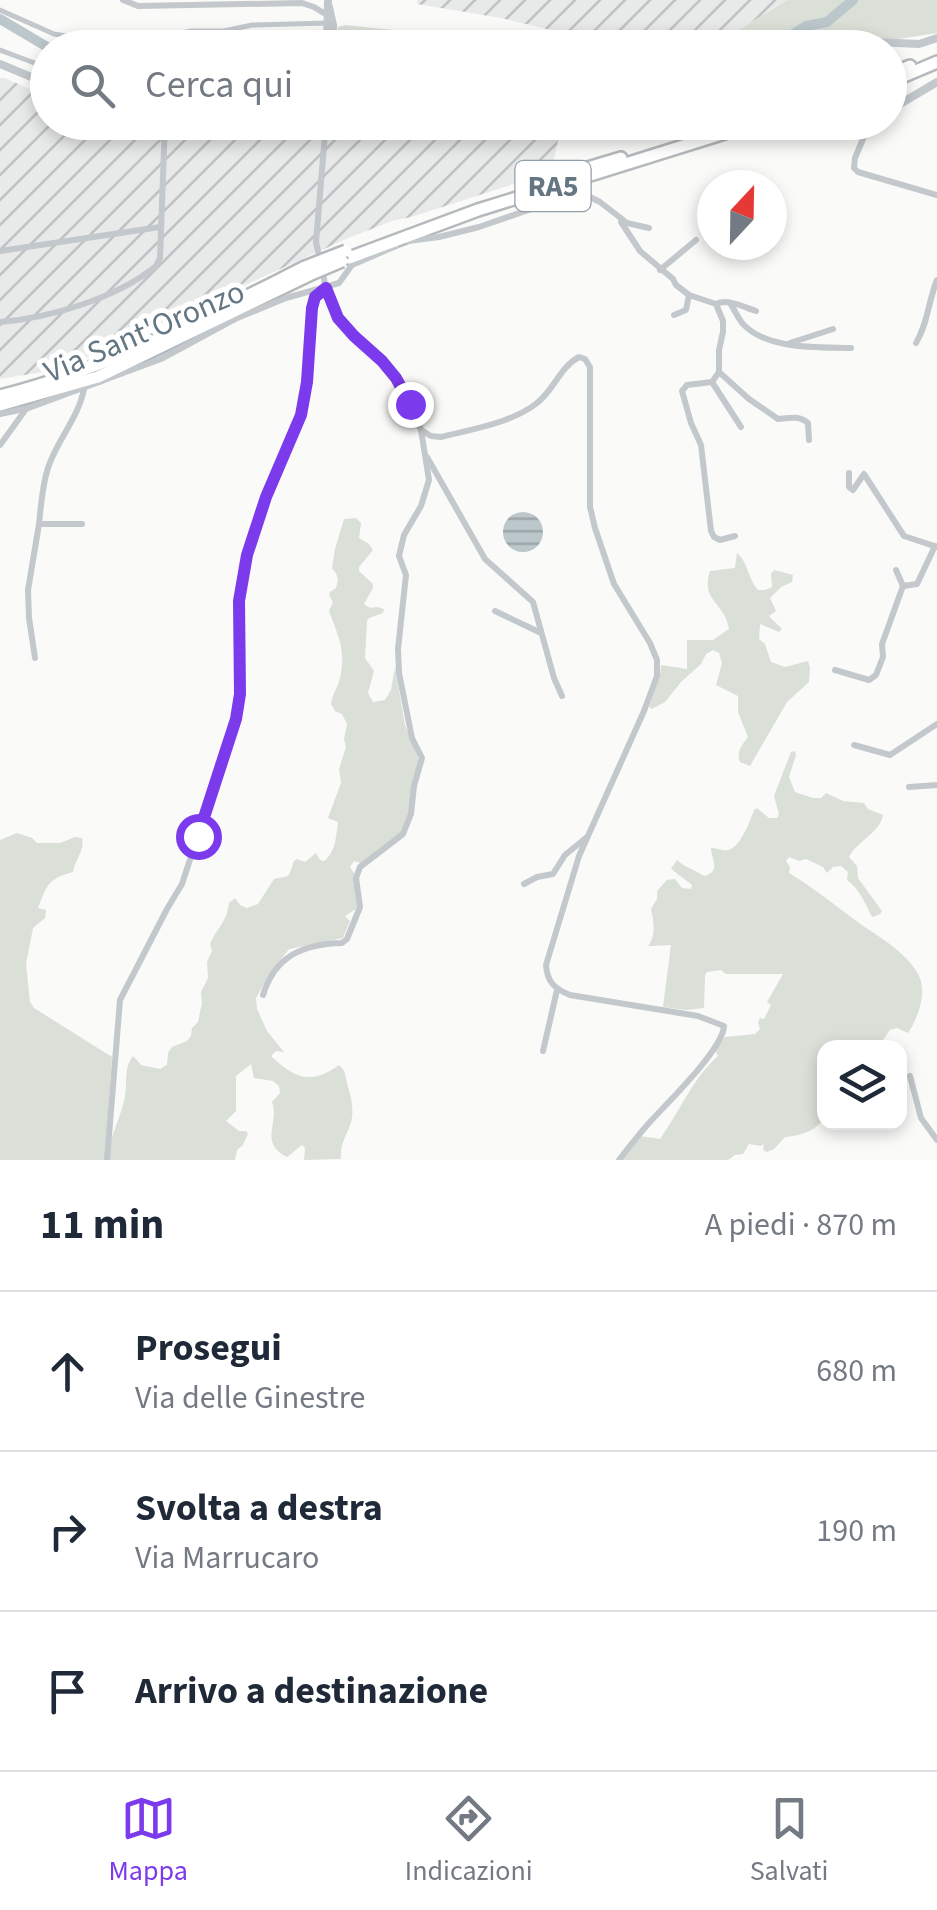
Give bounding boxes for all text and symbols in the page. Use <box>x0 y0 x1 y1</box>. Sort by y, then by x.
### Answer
search box <box>30 30 907 140</box>
icon: search <box>65 58 120 113</box>
text: Cerca qui <box>145 58 293 112</box>
road number: RA5 <box>516 161 590 211</box>
north arrow <box>697 170 787 260</box>
street label: Via Sant'Oronzo <box>37 269 252 395</box>
route end <box>388 382 434 428</box>
route start <box>176 814 222 860</box>
map controls <box>817 1040 907 1130</box>
button: layers <box>817 1040 907 1130</box>
text: 11 min <box>40 1195 164 1255</box>
text: A piedi · 870 m <box>705 1202 897 1248</box>
text: Prosegui <box>135 1321 282 1375</box>
icon: ahead <box>40 1344 95 1399</box>
text: 680 m <box>816 1348 897 1394</box>
text: Via delle Ginestre <box>135 1375 365 1421</box>
text: Svolta a destra <box>135 1481 383 1535</box>
icon: right <box>40 1504 95 1559</box>
text: 190 m <box>816 1508 897 1554</box>
text: Via Marrucaro <box>135 1535 319 1581</box>
icon: arrive <box>40 1664 95 1719</box>
text: Arrivo a destinazione <box>135 1664 488 1718</box>
tab: Mappa <box>109 1791 188 1891</box>
tab: Indicazioni <box>405 1791 533 1891</box>
tab: Salvati <box>750 1791 828 1891</box>

